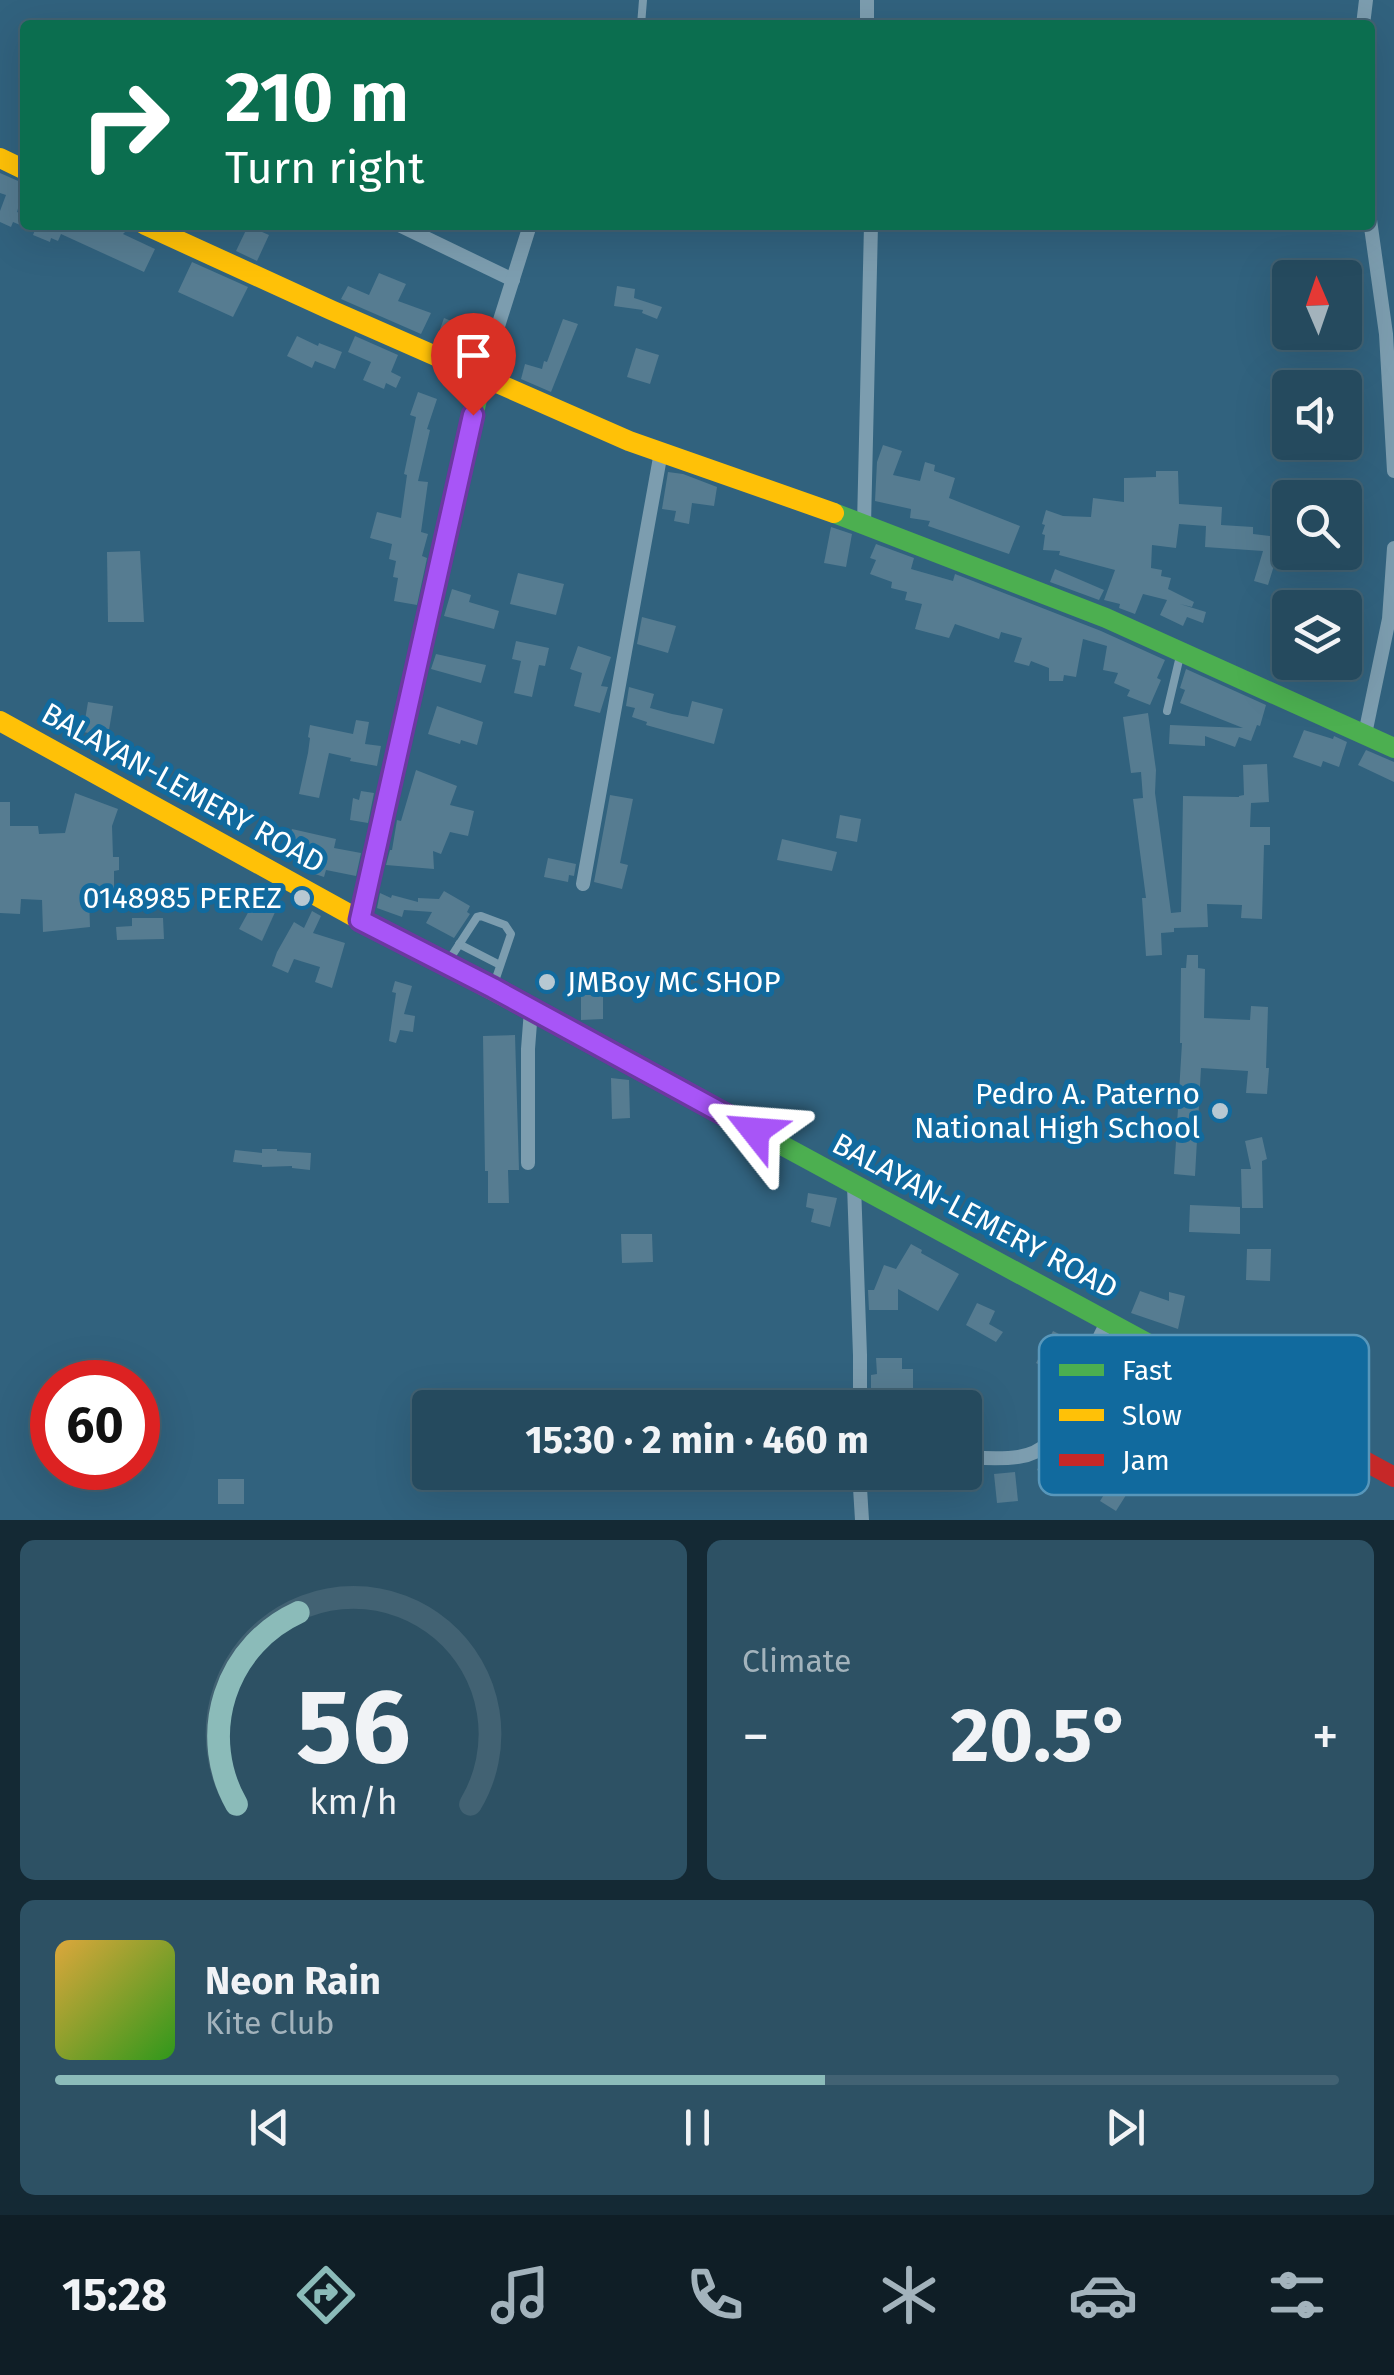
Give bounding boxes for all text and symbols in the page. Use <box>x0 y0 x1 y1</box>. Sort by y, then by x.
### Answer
text: 210 m <box>225 56 409 140</box>
icon: right <box>60 60 190 190</box>
text: Turn right <box>225 141 424 195</box>
north arrow <box>1272 260 1362 350</box>
map controls <box>1272 260 1362 680</box>
pin <box>431 313 516 416</box>
icon: arrive <box>446 328 501 383</box>
button: sound <box>1272 370 1362 460</box>
button: search <box>1272 480 1362 570</box>
button: layers <box>1272 590 1362 680</box>
street label: BALAYAN-LEMERY ROAD <box>35 695 331 881</box>
place label: 0148985 PEREZ <box>83 880 282 916</box>
marker: 0148985 PEREZ <box>291 887 313 909</box>
place label: JMBoy MC SHOP <box>567 964 781 1000</box>
marker: JMBoy MC SHOP <box>536 971 558 993</box>
place label: Pedro A. Paterno National High School <box>914 1076 1200 1146</box>
position arrow <box>703 1079 807 1183</box>
marker: Pedro A. Paterno National High School <box>1209 1100 1231 1122</box>
street label: BALAYAN-LEMERY ROAD <box>826 1126 1124 1306</box>
legend <box>1039 1335 1369 1495</box>
text: Fast <box>1122 1354 1173 1387</box>
speed limit sign: 60 <box>30 1360 160 1490</box>
text: Slow <box>1122 1399 1182 1432</box>
text: 15:30 · 2 min · 460 m <box>525 1417 869 1463</box>
text: Jam <box>1122 1444 1170 1477</box>
text: Climate <box>742 1642 851 1680</box>
text: 56 <box>296 1665 411 1790</box>
text: 20.5° <box>951 1691 1131 1781</box>
text: − <box>742 1704 770 1770</box>
text: + <box>1312 1704 1339 1770</box>
text: km/h <box>309 1781 398 1823</box>
text: Neon Rain <box>205 1958 381 2004</box>
text: Kite Club <box>205 2004 334 2042</box>
icon: previous <box>242 2100 297 2155</box>
icon: pause <box>670 2100 725 2155</box>
icon: next <box>1098 2100 1153 2155</box>
icon: directions <box>291 2260 361 2330</box>
icon: music <box>485 2260 555 2330</box>
icon: phone <box>680 2260 750 2330</box>
icon: climate <box>874 2260 944 2330</box>
icon: car <box>1068 2260 1138 2330</box>
icon: filters <box>1262 2260 1332 2330</box>
text: 15:28 <box>62 2268 167 2322</box>

